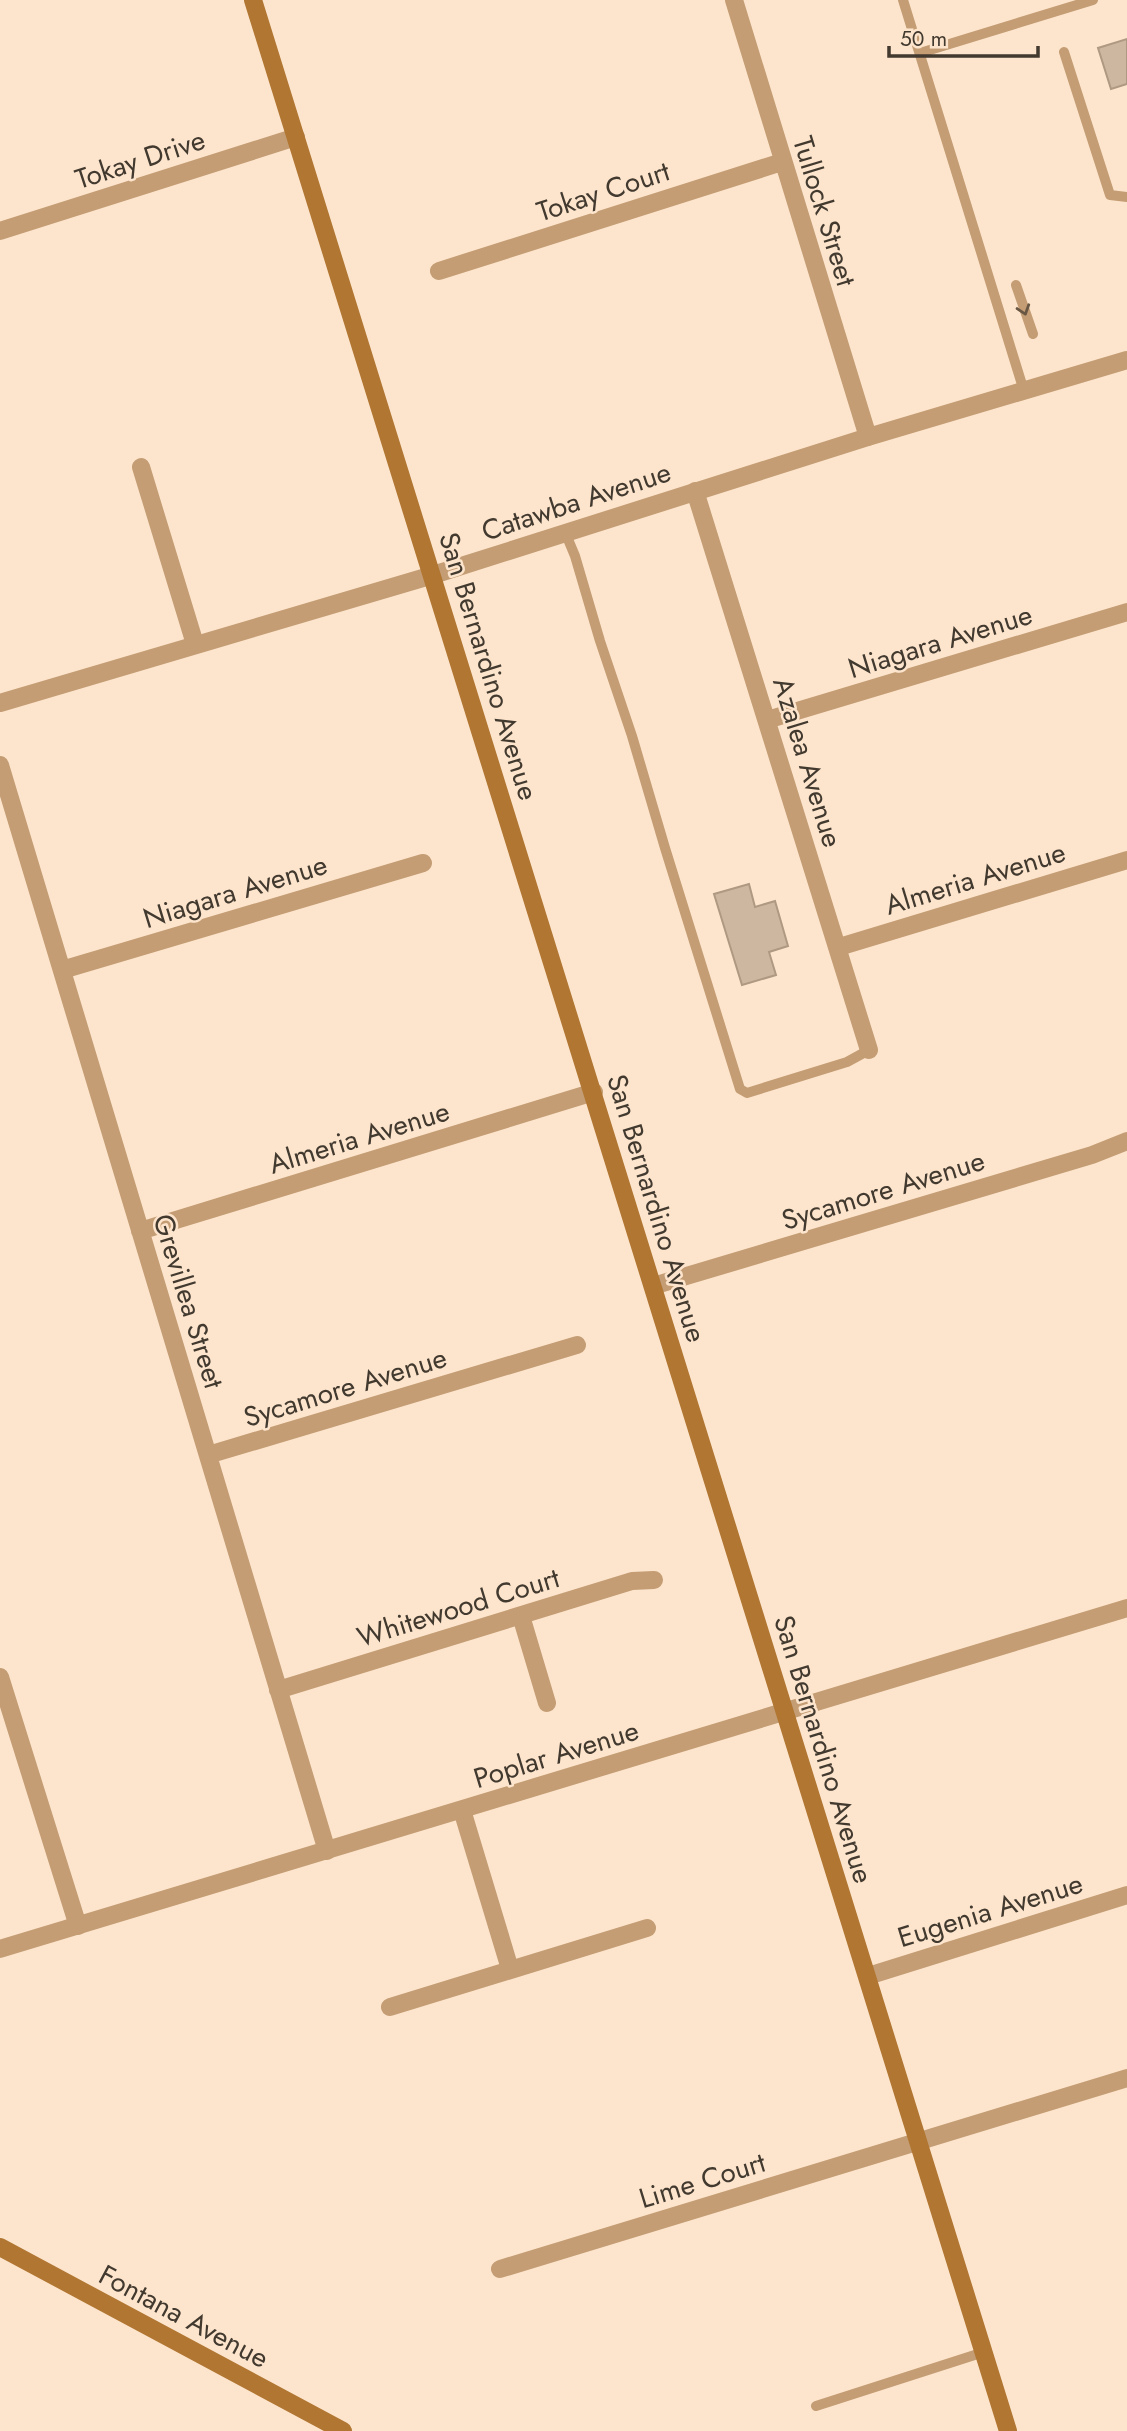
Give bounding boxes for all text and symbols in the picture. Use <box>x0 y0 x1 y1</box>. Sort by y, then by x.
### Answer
scale bar <box>889 14 1038 58</box>
text: 50 m <box>900 24 947 54</box>
street label: Tokay Drive <box>70 119 210 200</box>
street label: Tullock Street <box>782 131 867 291</box>
street label: Tokay Court <box>531 151 675 232</box>
one-way arrow <box>1016 303 1031 315</box>
street label: Catawba Avenue <box>476 452 676 551</box>
street label: San Bernardino Avenue <box>428 527 549 805</box>
street label: Niagara Avenue <box>843 594 1037 689</box>
street label: Azalea Avenue <box>762 672 853 852</box>
street label: Almeria Avenue <box>880 832 1071 925</box>
street label: Niagara Avenue <box>138 844 332 939</box>
street label: San Bernardino Avenue <box>596 1069 717 1347</box>
street label: Almeria Avenue <box>264 1091 455 1184</box>
street label: Sycamore Avenue <box>777 1140 990 1241</box>
street label: Grevillea Street <box>143 1209 235 1394</box>
street label: Sycamore Avenue <box>239 1337 452 1438</box>
street label: Whitewood Court <box>352 1557 565 1658</box>
street label: San Bernardino Avenue <box>763 1610 884 1888</box>
street label: Poplar Avenue <box>468 1710 644 1799</box>
street label: Eugenia Avenue <box>893 1863 1088 1958</box>
street label: Lime Court <box>634 2142 771 2219</box>
street label: Fontana Avenue <box>92 2254 276 2378</box>

